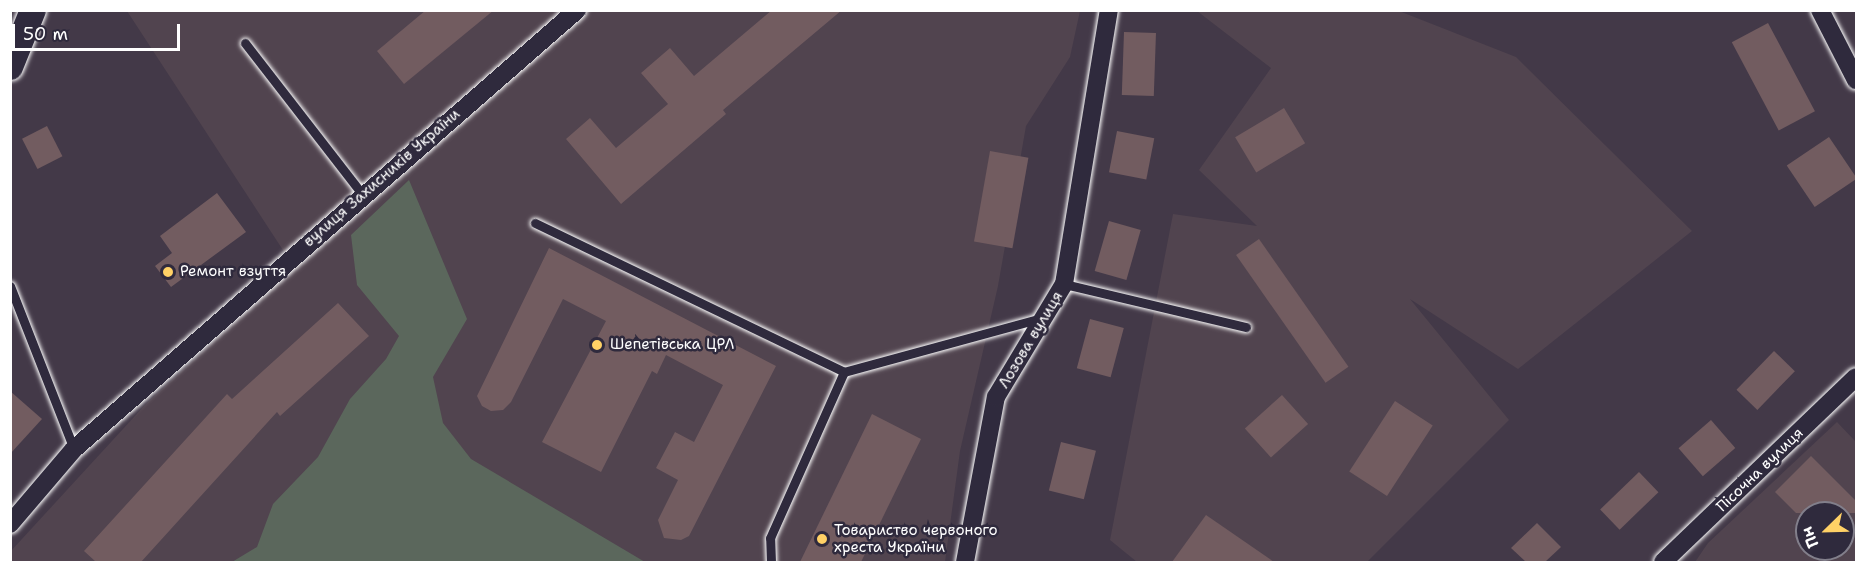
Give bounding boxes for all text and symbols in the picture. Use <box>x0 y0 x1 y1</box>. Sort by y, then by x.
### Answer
scale bar <box>15 12 183 50</box>
text: 50 m <box>23 22 68 46</box>
street label: вулиця Захисників України <box>300 105 464 251</box>
place label: Ремонт взуття <box>180 263 286 281</box>
marker: Ремонт взуття <box>161 265 175 279</box>
street label: Лозова вулиця <box>995 288 1067 392</box>
marker: Шепетівська ЦРЛ <box>588 336 606 354</box>
place label: Шепетівська ЦРЛ <box>610 336 735 354</box>
street label: Пісочна вулиця <box>1713 424 1807 516</box>
north arrow <box>1795 501 1855 561</box>
place label: Товариство червоного хреста України <box>834 521 998 556</box>
text: Пн <box>1796 524 1824 551</box>
marker: Товариство червоного хреста України <box>815 532 829 546</box>

